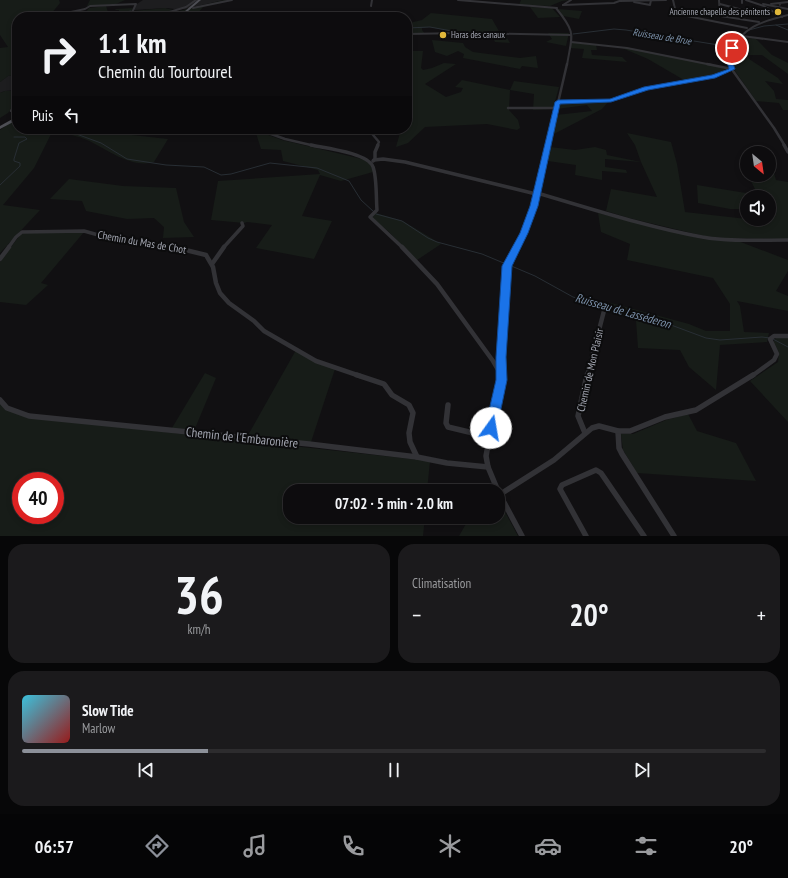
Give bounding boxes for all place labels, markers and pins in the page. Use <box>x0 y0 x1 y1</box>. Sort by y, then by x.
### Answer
place label: Ancienne chapelle des pénitents <box>669 6 770 17</box>
marker: Ancienne chapelle des pénitents <box>773 7 783 17</box>
place label: Haras des canaux <box>451 29 505 40</box>
marker: Haras des canaux <box>438 30 448 40</box>
pin <box>715 31 749 65</box>

